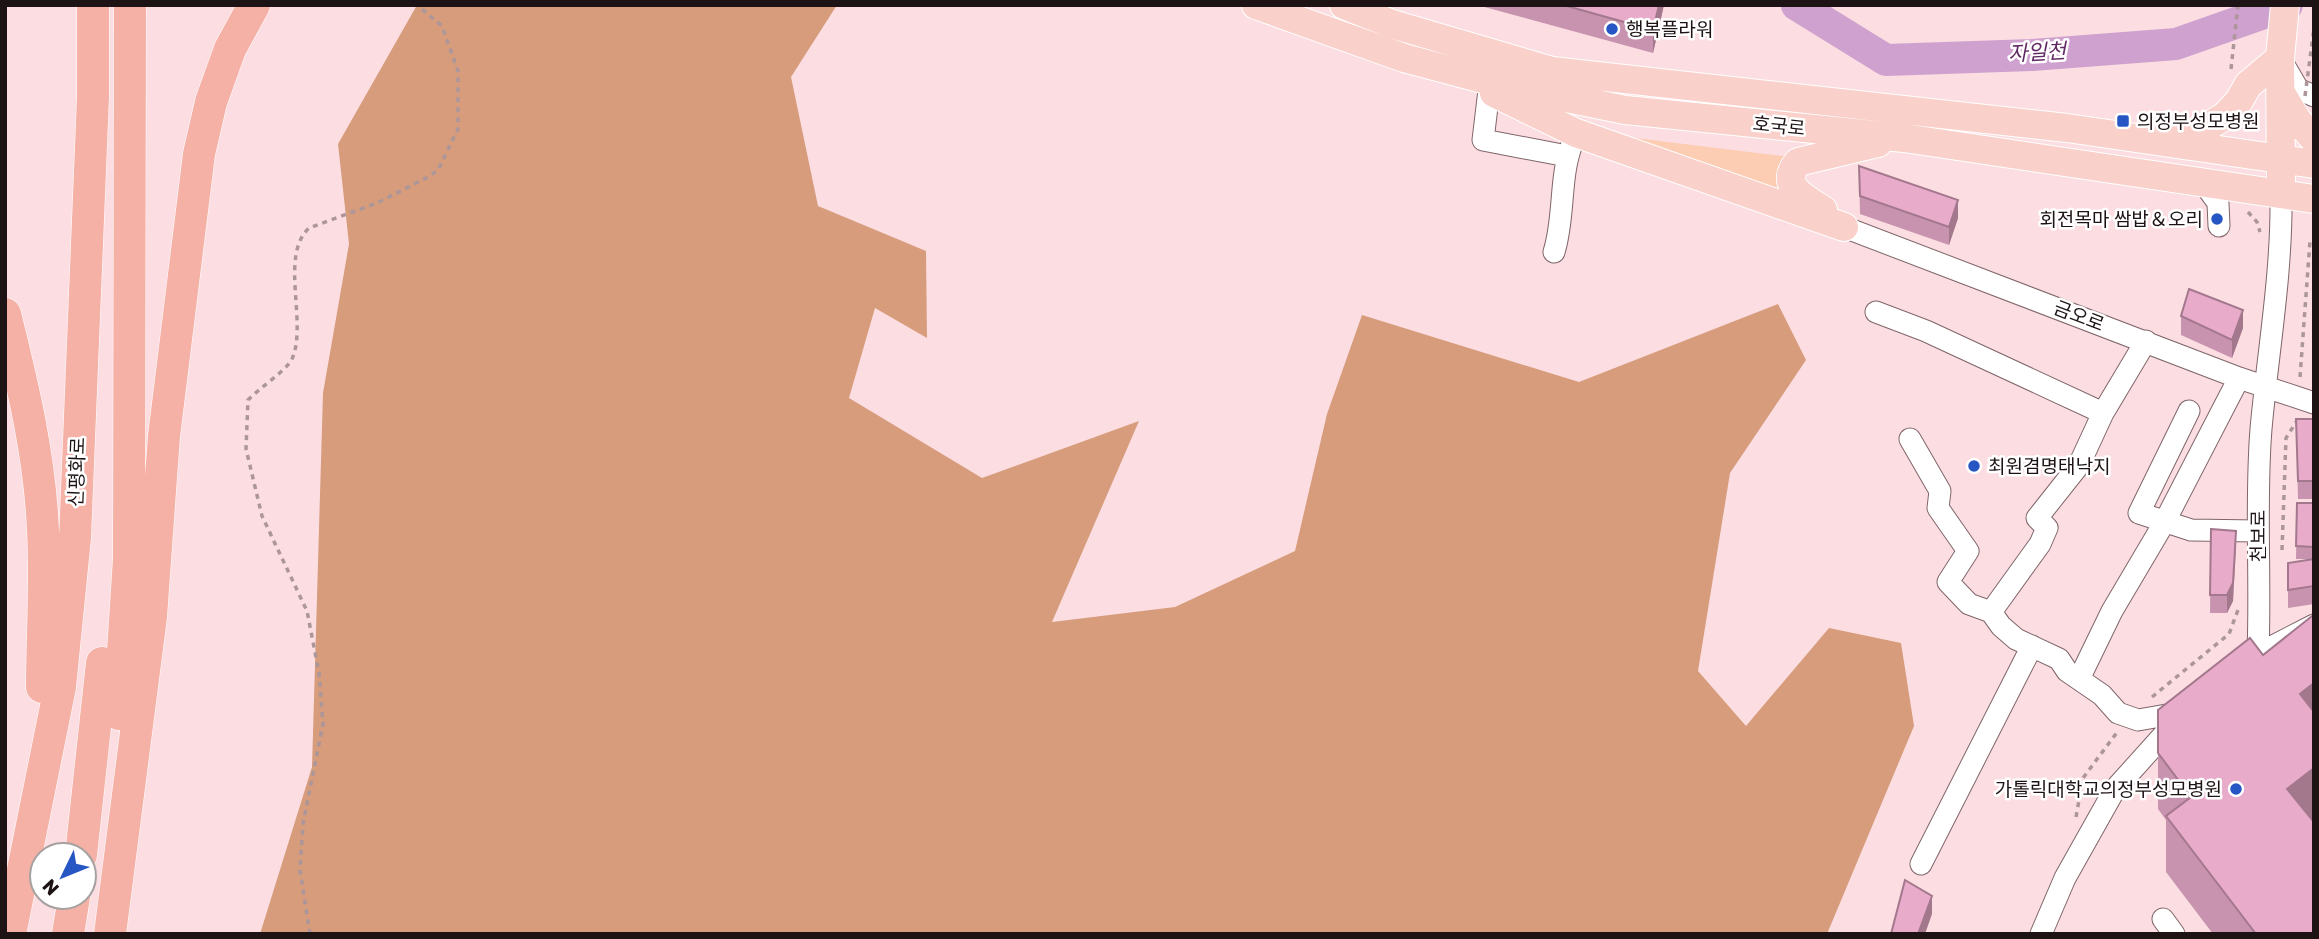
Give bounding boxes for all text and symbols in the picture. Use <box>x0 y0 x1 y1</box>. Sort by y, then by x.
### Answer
place label: 행복플라워 <box>1626 18 1713 41</box>
marker: 행복플라워 <box>1604 21 1620 37</box>
water label: 자일천 <box>2007 38 2069 66</box>
place label: 의정부성모병원 <box>2137 110 2259 133</box>
street label: 호국로 <box>1752 112 1806 140</box>
marker: 의정부성모병원 <box>2115 113 2131 129</box>
place label: 회전목마 쌈밥＆오리 <box>2040 208 2203 231</box>
marker: 회전목마 쌈밥＆오리 <box>2209 211 2225 227</box>
street label: 금오로 <box>2050 296 2108 336</box>
street label: 신평화로 <box>64 437 90 507</box>
place label: 최원겸명태낙지 <box>1988 455 2110 478</box>
marker: 최원겸명태낙지 <box>1966 458 1982 474</box>
street label: 천보로 <box>2247 510 2270 562</box>
place label: 가톨릭대학교의정부성모병원 <box>1995 778 2222 801</box>
marker: 가톨릭대학교의정부성모병원 <box>2228 781 2244 797</box>
north arrow <box>28 841 98 911</box>
text: N <box>38 874 64 900</box>

